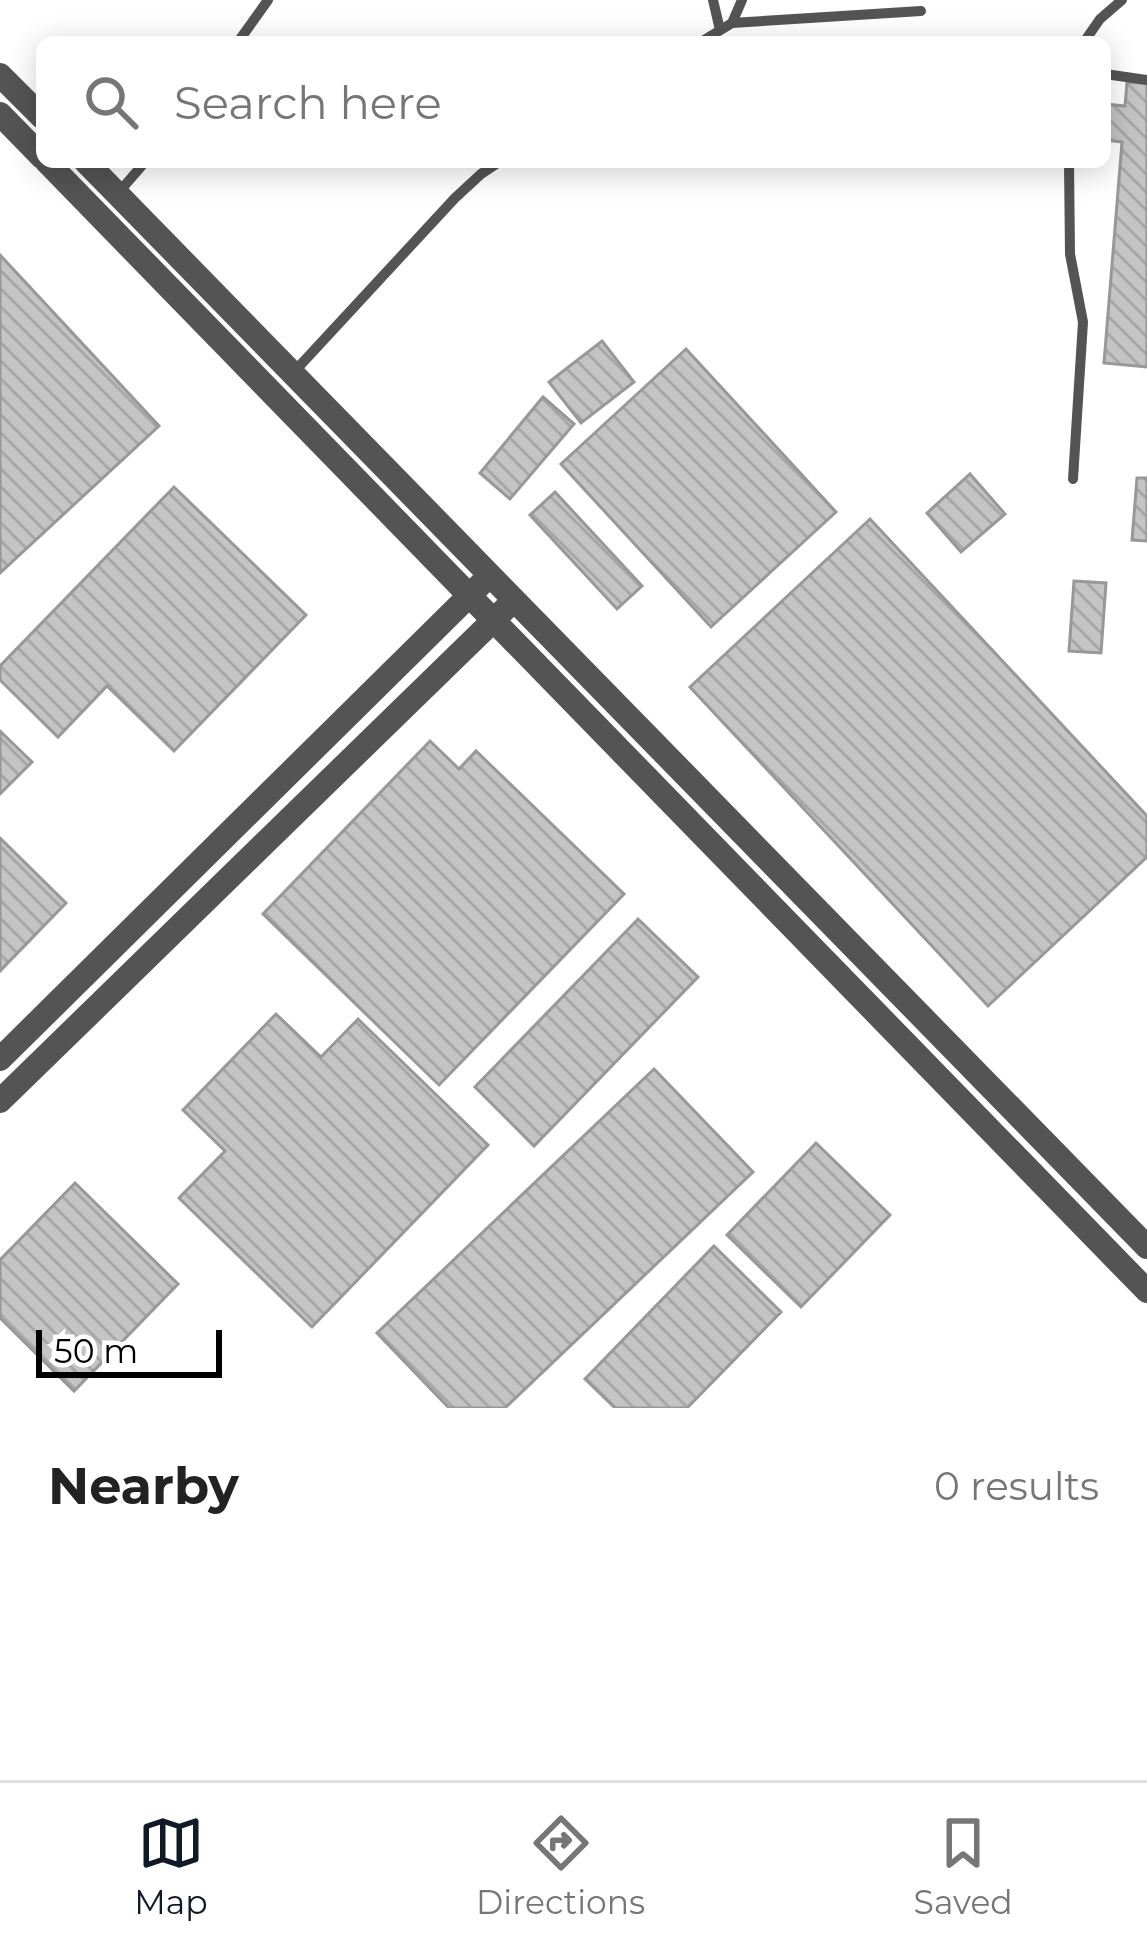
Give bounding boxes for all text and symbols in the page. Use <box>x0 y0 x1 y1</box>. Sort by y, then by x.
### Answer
search box <box>36 36 1111 168</box>
icon: search <box>78 69 144 135</box>
text: Search here <box>174 75 442 130</box>
scale bar <box>36 1324 222 1377</box>
text: 50 m <box>54 1331 138 1371</box>
text: Nearby <box>48 1455 239 1517</box>
text: 0 results <box>934 1462 1099 1510</box>
tab: Map <box>134 1810 208 1922</box>
tab: Directions <box>476 1810 645 1922</box>
tab: Saved <box>914 1810 1013 1922</box>

